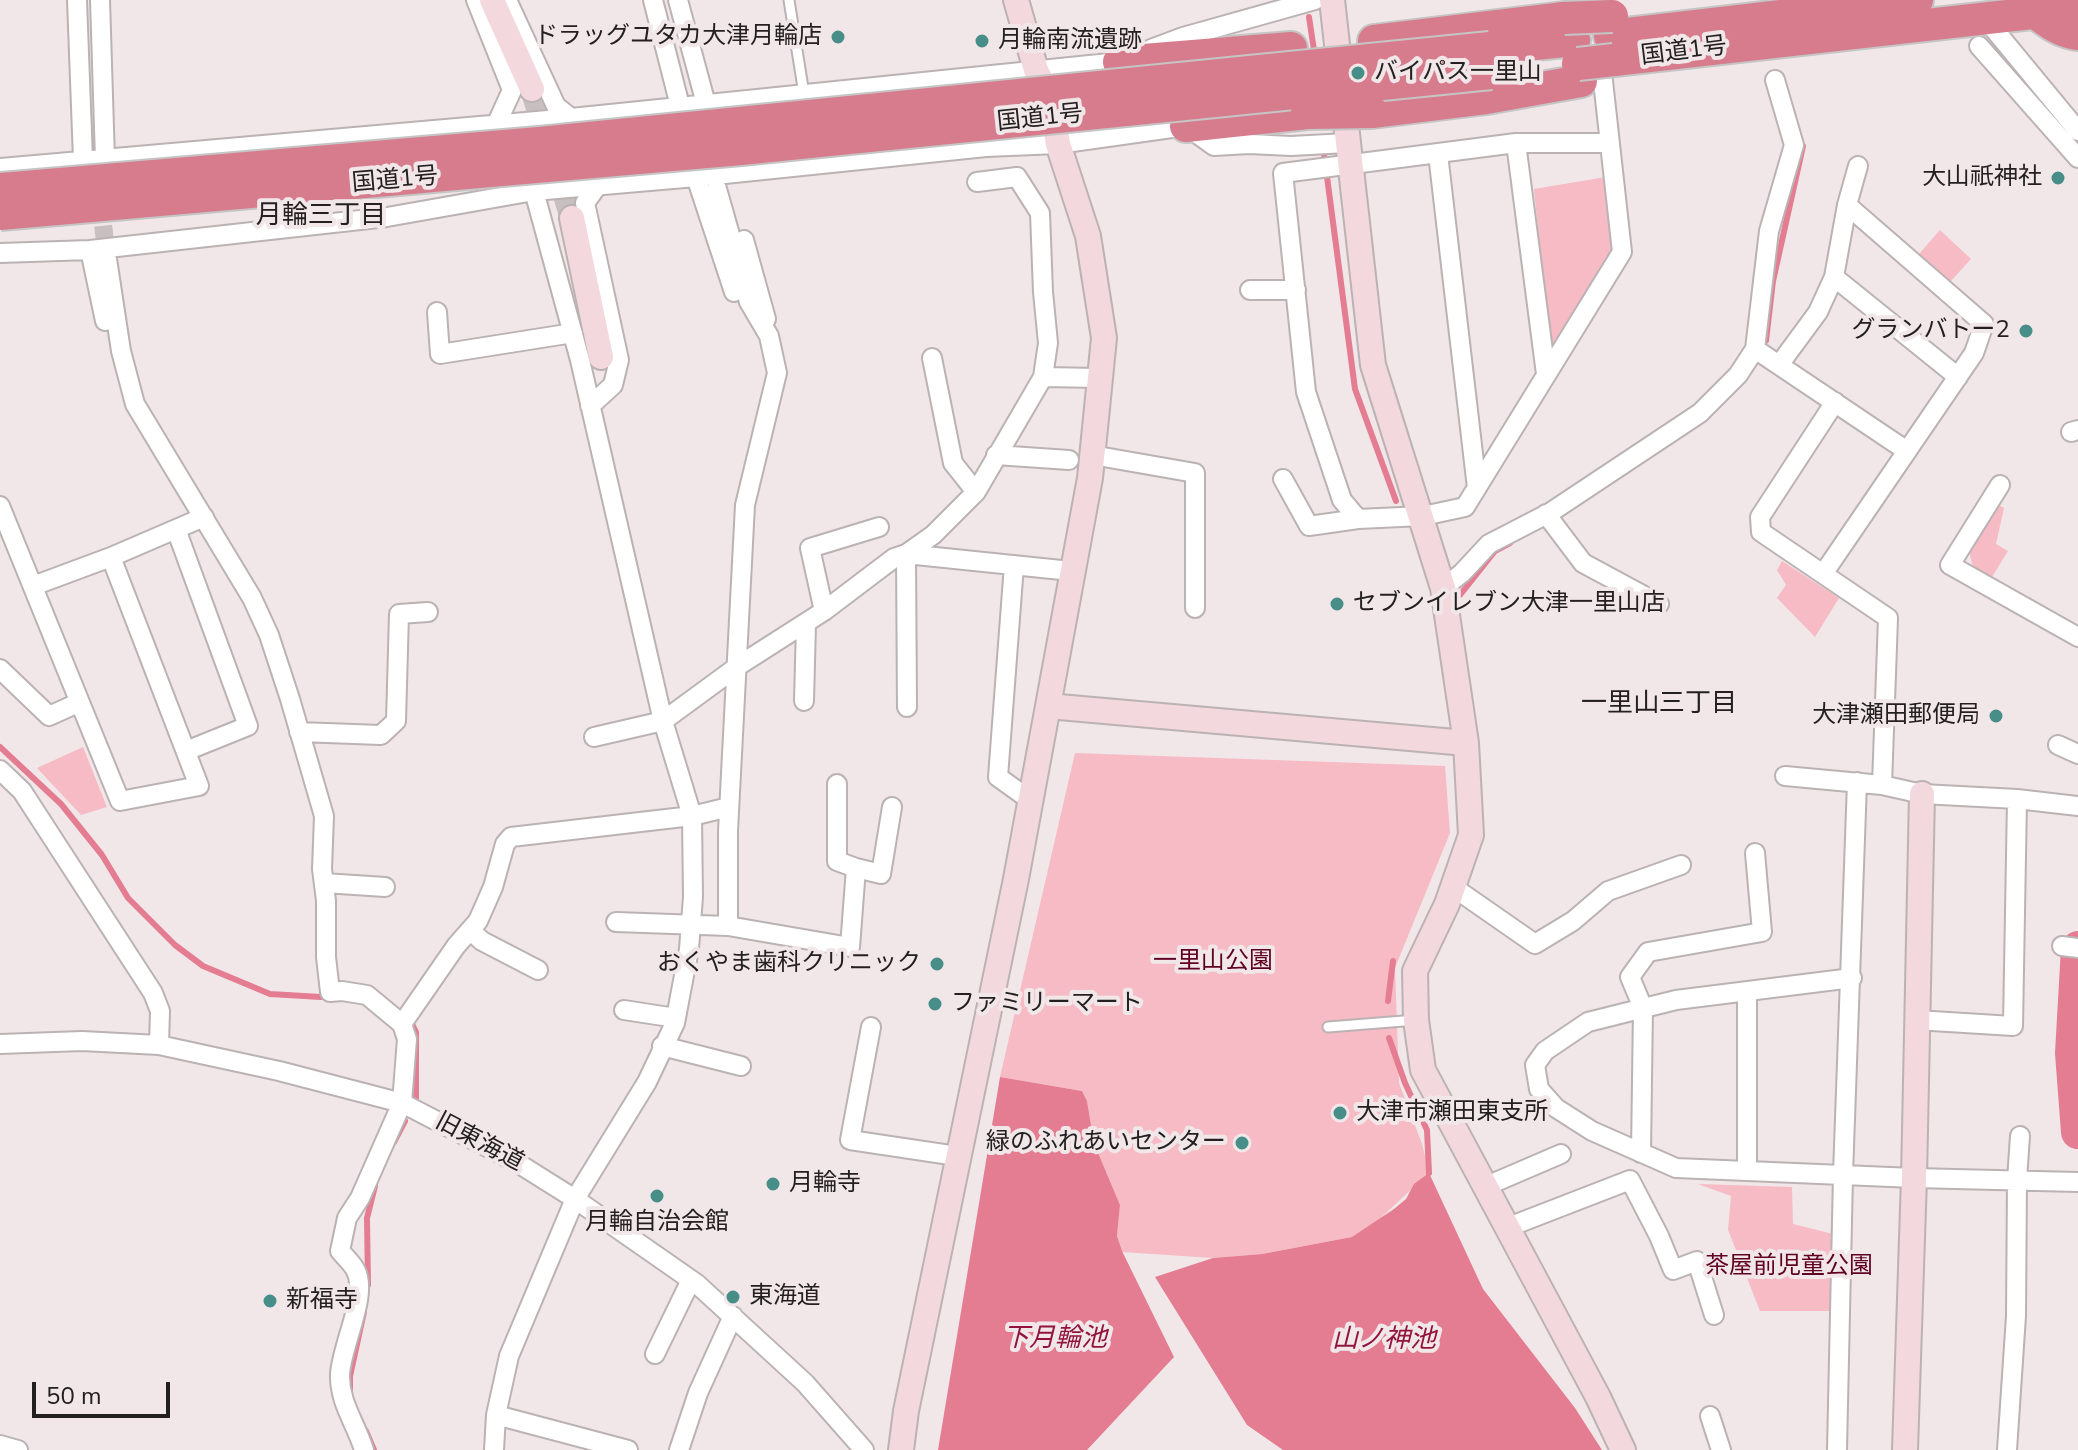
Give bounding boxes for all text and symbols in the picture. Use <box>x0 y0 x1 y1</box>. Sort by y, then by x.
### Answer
place label: ドラッグユタカ大津月輪店 <box>534 23 822 51</box>
place label: 月輪南流遺跡 <box>998 27 1142 55</box>
marker: ドラッグユタカ大津月輪店 <box>829 28 847 46</box>
marker: 月輪南流遺跡 <box>973 32 991 50</box>
street label: 国道1号 <box>1639 32 1729 72</box>
place label: バイパス一里山 <box>1374 59 1542 87</box>
marker: バイパス一里山 <box>1349 64 1367 82</box>
street label: 国道1号 <box>996 100 1084 138</box>
street label: 国道1号 <box>351 163 439 199</box>
place label: 大山祇神社 <box>1922 164 2042 192</box>
marker: 大山祇神社 <box>2049 169 2067 187</box>
district label: 月輪三丁目 <box>256 201 386 233</box>
place label: グランバトー2 <box>1852 317 2010 345</box>
marker: グランバトー2 <box>2017 322 2035 340</box>
place label: セブンイレブン大津一里山店 <box>1353 590 1665 618</box>
marker: セブンイレブン大津一里山店 <box>1328 595 1346 613</box>
district label: 一里山三丁目 <box>1581 689 1737 721</box>
place label: 大津瀬田郵便局 <box>1812 702 1980 730</box>
marker: 大津瀬田郵便局 <box>1987 707 2005 725</box>
park label: 一里山公園 <box>1153 948 1273 976</box>
place label: おくやま歯科クリニック <box>657 950 921 978</box>
marker: おくやま歯科クリニック <box>928 955 946 973</box>
place label: ファミリーマート <box>951 990 1143 1018</box>
marker: ファミリーマート <box>926 995 944 1013</box>
place label: 大津市瀬田東支所 <box>1356 1099 1548 1127</box>
marker: 大津市瀬田東支所 <box>1331 1104 1349 1122</box>
street label: 旧東海道 <box>430 1108 528 1178</box>
place label: 緑のふれあいセンター <box>986 1129 1226 1157</box>
marker: 緑のふれあいセンター <box>1233 1134 1251 1152</box>
place label: 月輪寺 <box>789 1170 861 1198</box>
marker: 月輪寺 <box>764 1175 782 1193</box>
marker: 月輪自治会館 <box>648 1187 666 1205</box>
place label: 月輪自治会館 <box>585 1209 729 1237</box>
park label: 茶屋前児童公園 <box>1705 1253 1873 1281</box>
place label: 東海道 <box>749 1283 821 1311</box>
place label: 新福寺 <box>286 1287 358 1315</box>
marker: 東海道 <box>724 1288 742 1306</box>
marker: 新福寺 <box>261 1292 279 1310</box>
water label: 下月輪池 <box>1003 1324 1107 1356</box>
water label: 山ノ神池 <box>1332 1325 1436 1357</box>
scale bar <box>36 1366 174 1416</box>
text: 50 m <box>46 1380 102 1412</box>

